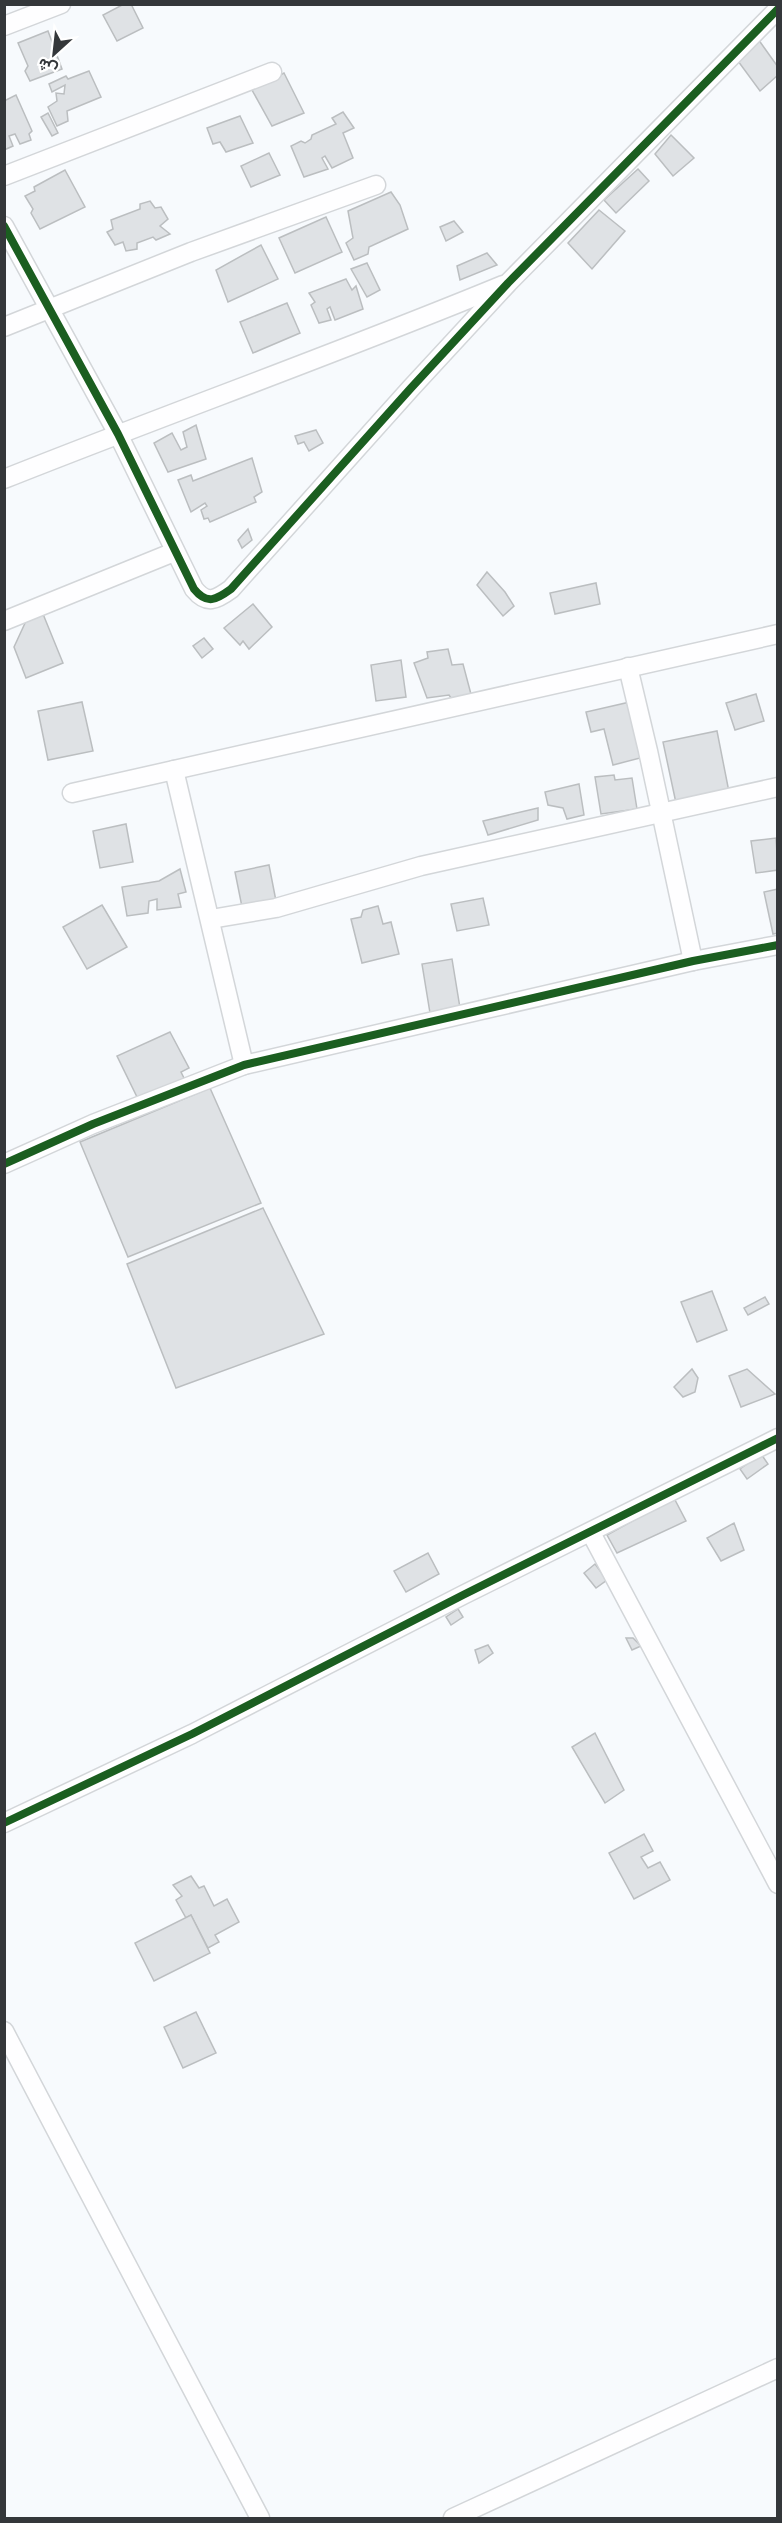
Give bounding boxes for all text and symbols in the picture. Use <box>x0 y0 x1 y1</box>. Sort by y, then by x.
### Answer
north arrow <box>24 24 84 84</box>
text: ش <box>35 53 61 79</box>

